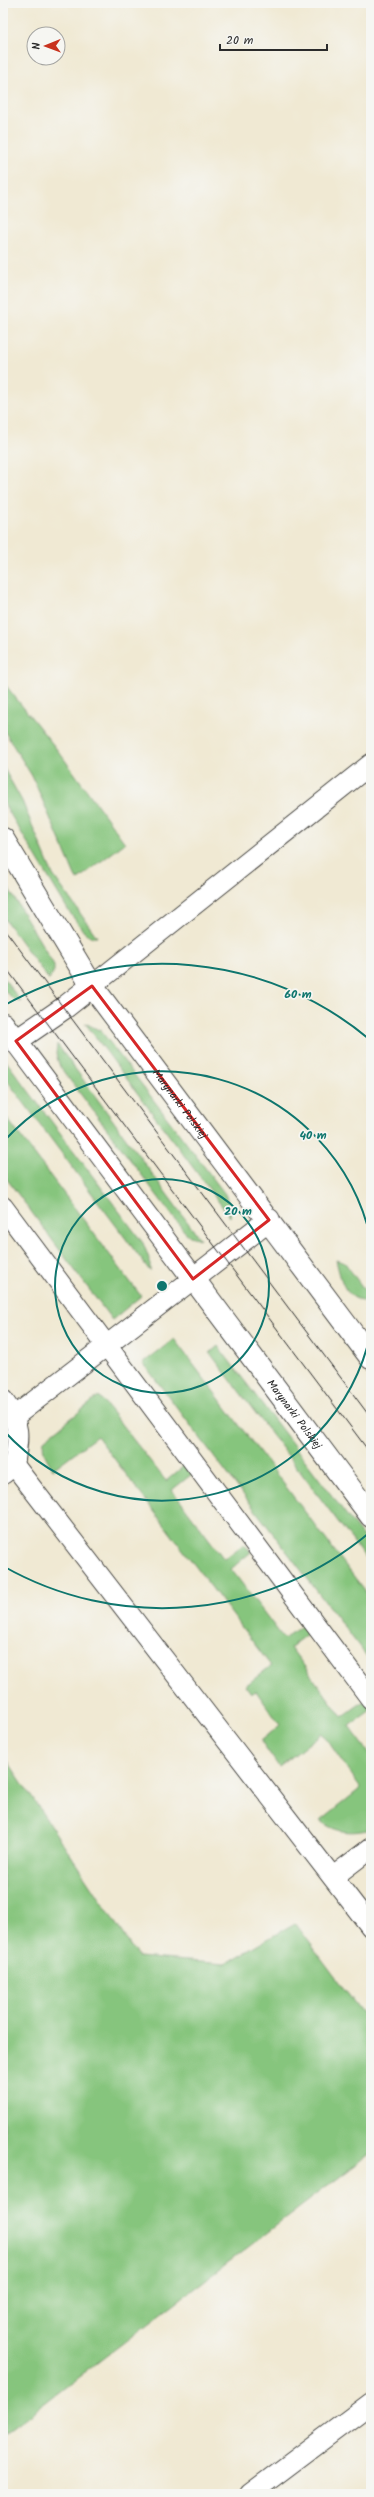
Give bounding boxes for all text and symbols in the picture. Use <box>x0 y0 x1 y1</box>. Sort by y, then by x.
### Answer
north arrow <box>26 26 66 66</box>
scale bar <box>220 26 327 52</box>
text: 20 m <box>226 31 254 50</box>
text: N <box>28 42 46 50</box>
text: 60 m <box>284 985 312 1004</box>
street label: Marynarki Polskiej <box>147 1066 212 1144</box>
text: 40 m <box>299 1126 327 1145</box>
text: 20 m <box>224 1202 252 1221</box>
centre of rings <box>155 1279 169 1293</box>
street label: Marynarki Polskiej <box>262 1376 327 1454</box>

